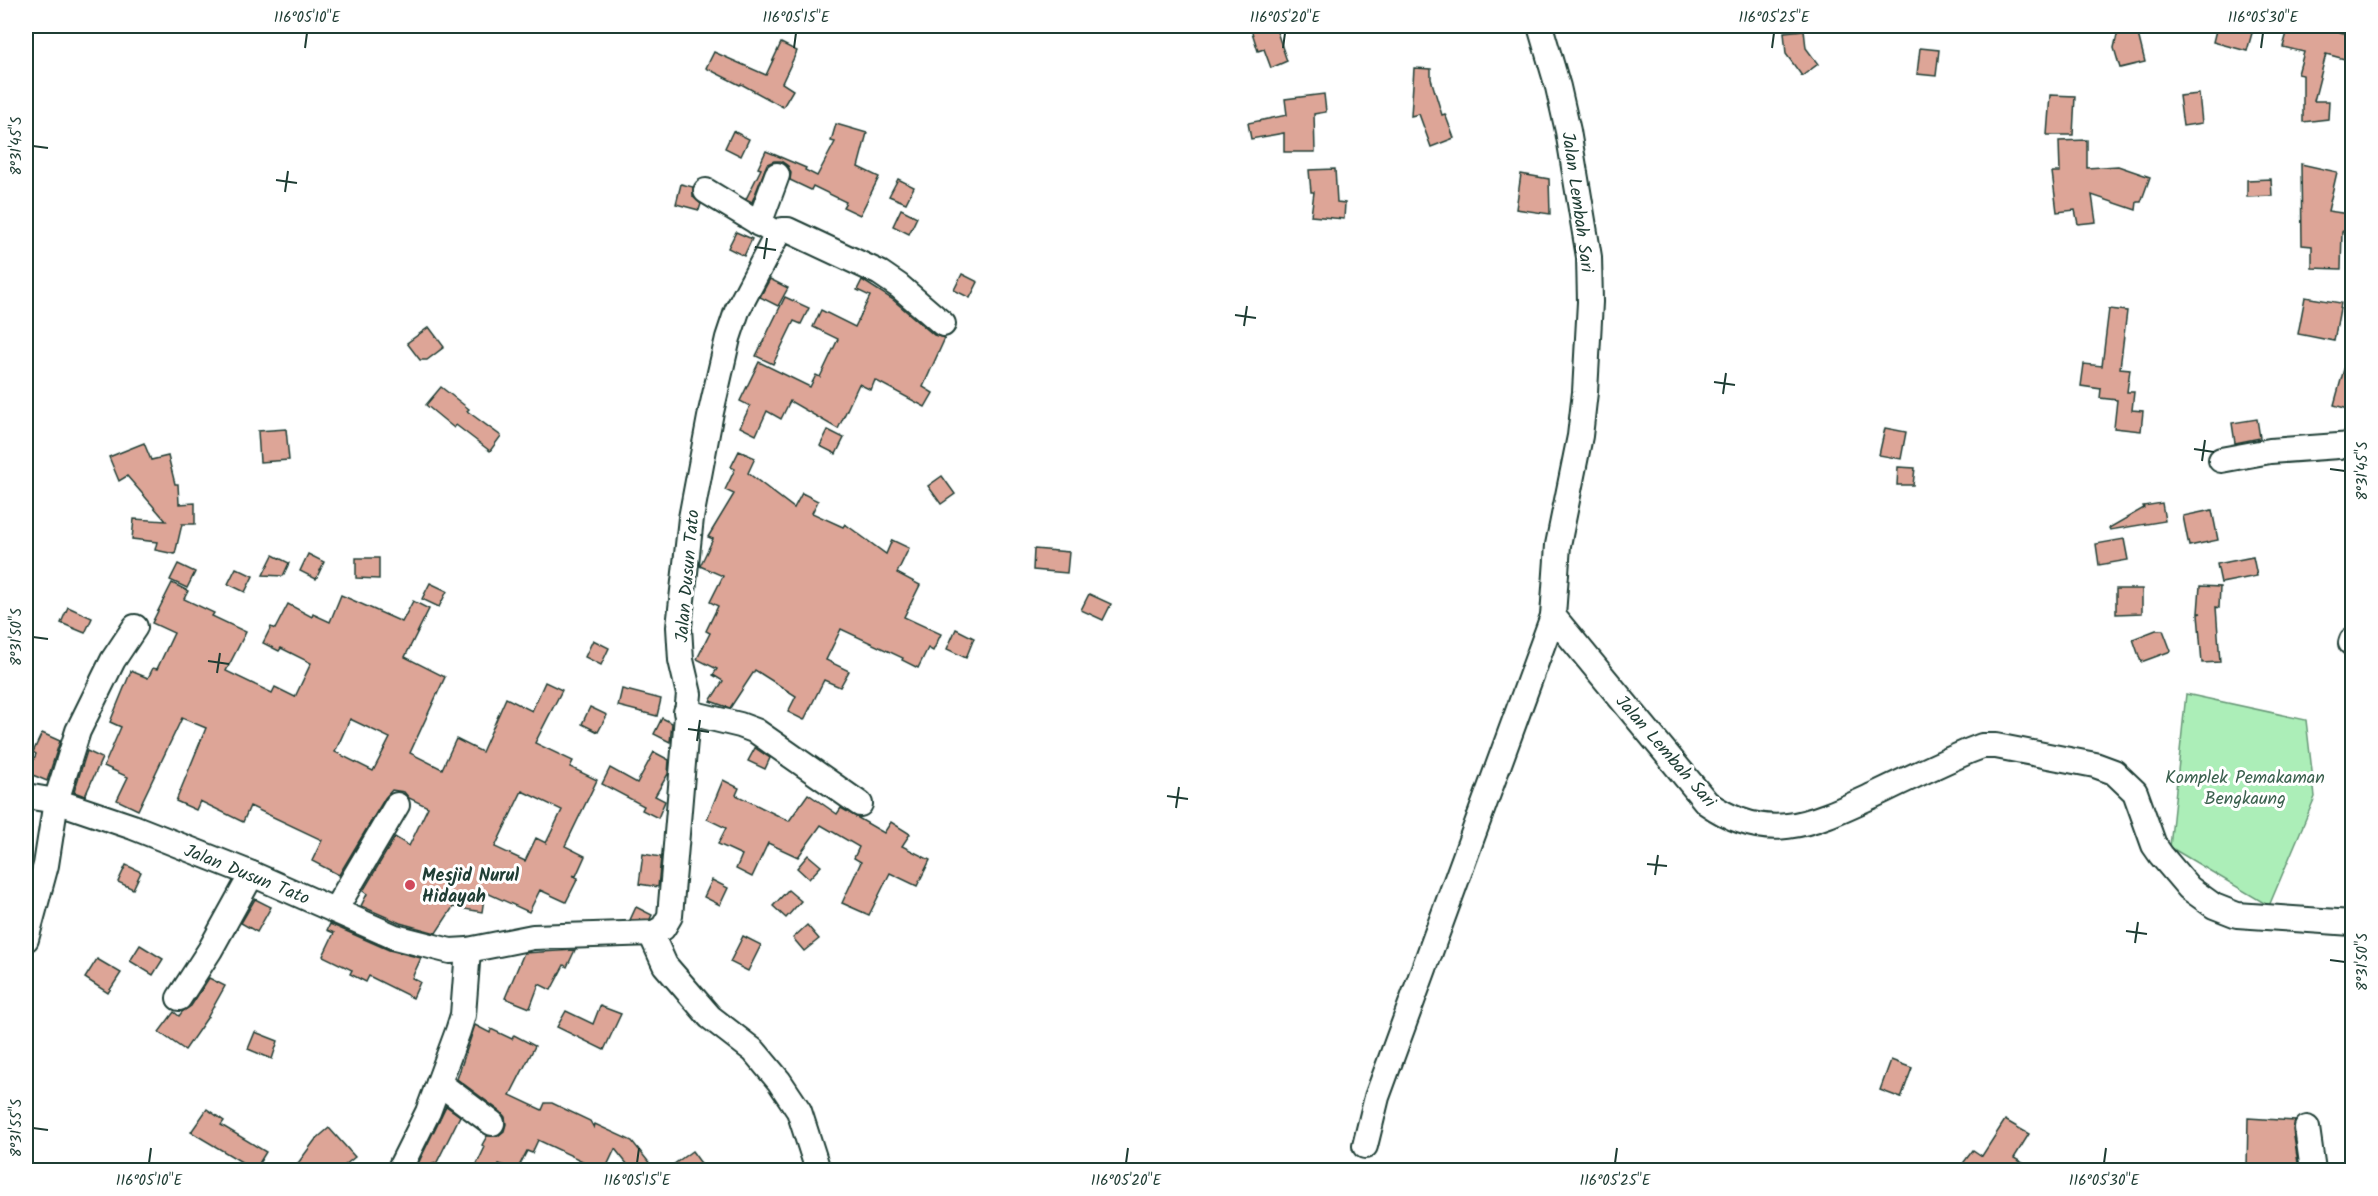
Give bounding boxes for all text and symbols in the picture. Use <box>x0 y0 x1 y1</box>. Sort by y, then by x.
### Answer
text: 116°05'10"E <box>274 6 341 30</box>
text: 116°05'15"E <box>762 6 831 30</box>
text: 116°05'20"E <box>1250 6 1321 30</box>
text: 116°05'25"E <box>1738 6 1811 30</box>
text: 116°05'30"E <box>2228 6 2299 30</box>
text: 8°31'45"S <box>5 117 29 175</box>
street label: Jalan Lembah Sari <box>1552 130 1601 275</box>
text: 8°31'45"S <box>2351 442 2375 500</box>
street label: Jalan Dusun Tato <box>668 509 709 644</box>
text: 8°31'50"S <box>5 608 29 666</box>
street label: Jalan Lembah Sari <box>1607 689 1723 816</box>
park label: Komplek Pemakaman Bengkaung <box>2165 764 2325 814</box>
street label: Jalan Dusun Tato <box>179 837 314 914</box>
place label: Mesjid Nurul Hidayah <box>422 862 519 912</box>
marker: Mesjid Nurul Hidayah <box>403 878 417 892</box>
text: 8°31'50"S <box>2351 933 2375 991</box>
text: 8°31'55"S <box>5 1099 29 1157</box>
text: 116°05'10"E <box>116 1169 183 1193</box>
text: 116°05'15"E <box>603 1169 672 1193</box>
text: 116°05'20"E <box>1091 1169 1162 1193</box>
text: 116°05'25"E <box>1579 1169 1652 1193</box>
text: 116°05'30"E <box>2069 1169 2140 1193</box>

